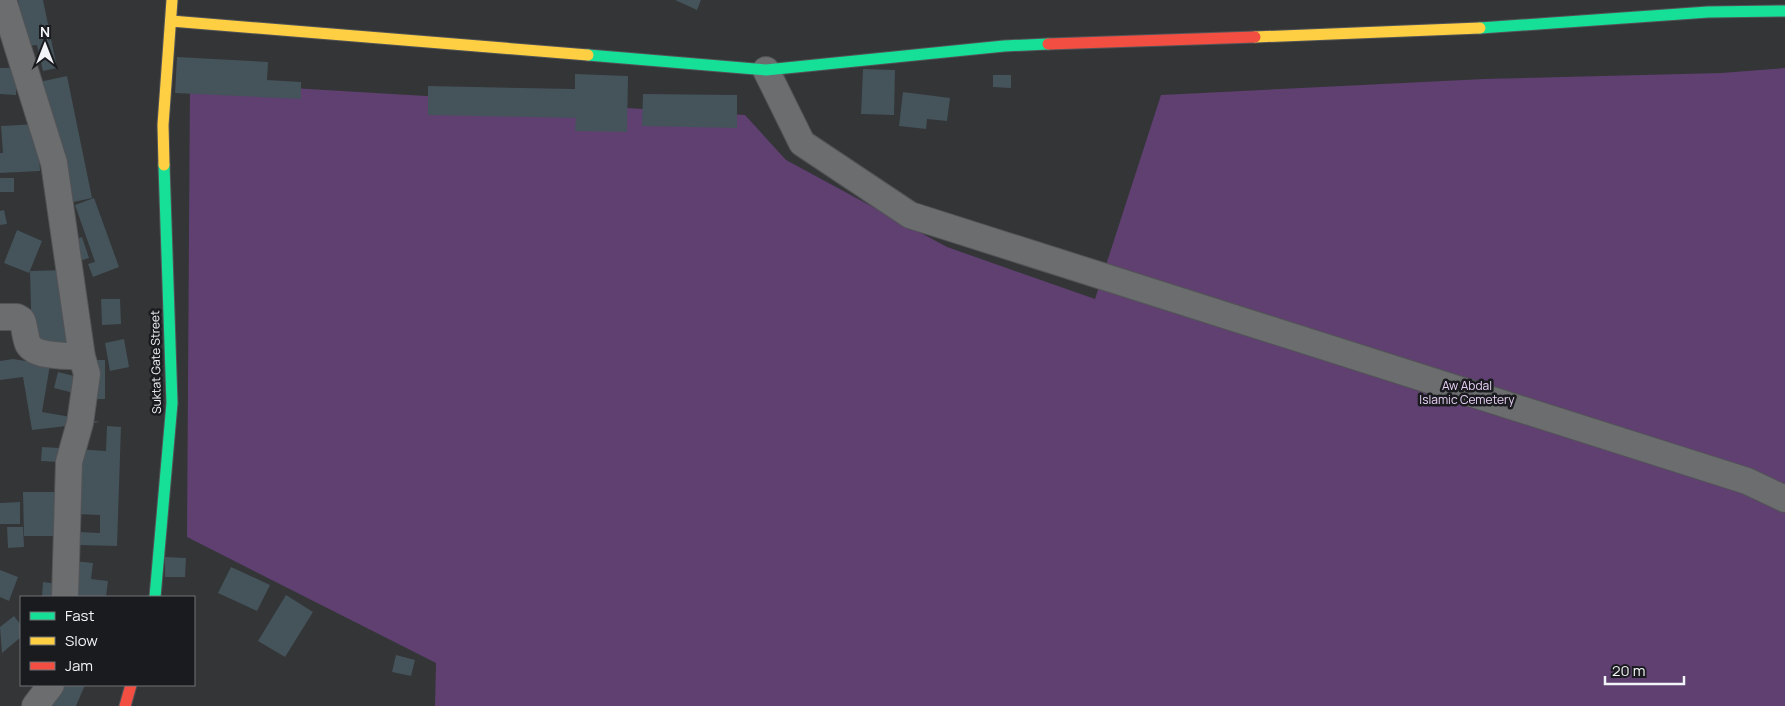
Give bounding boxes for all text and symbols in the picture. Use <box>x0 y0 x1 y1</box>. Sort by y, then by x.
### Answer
north arrow <box>20 20 70 70</box>
text: N <box>40 22 50 41</box>
street label: Suktat Gate Street <box>146 310 165 414</box>
park label: Aw Abdal Islamic Cemetery <box>1419 377 1515 408</box>
legend <box>20 596 195 686</box>
text: Fast <box>65 605 94 626</box>
text: Slow <box>65 630 98 651</box>
scale bar <box>1605 654 1684 686</box>
text: Jam <box>65 655 93 676</box>
text: 20 m <box>1612 660 1645 681</box>

